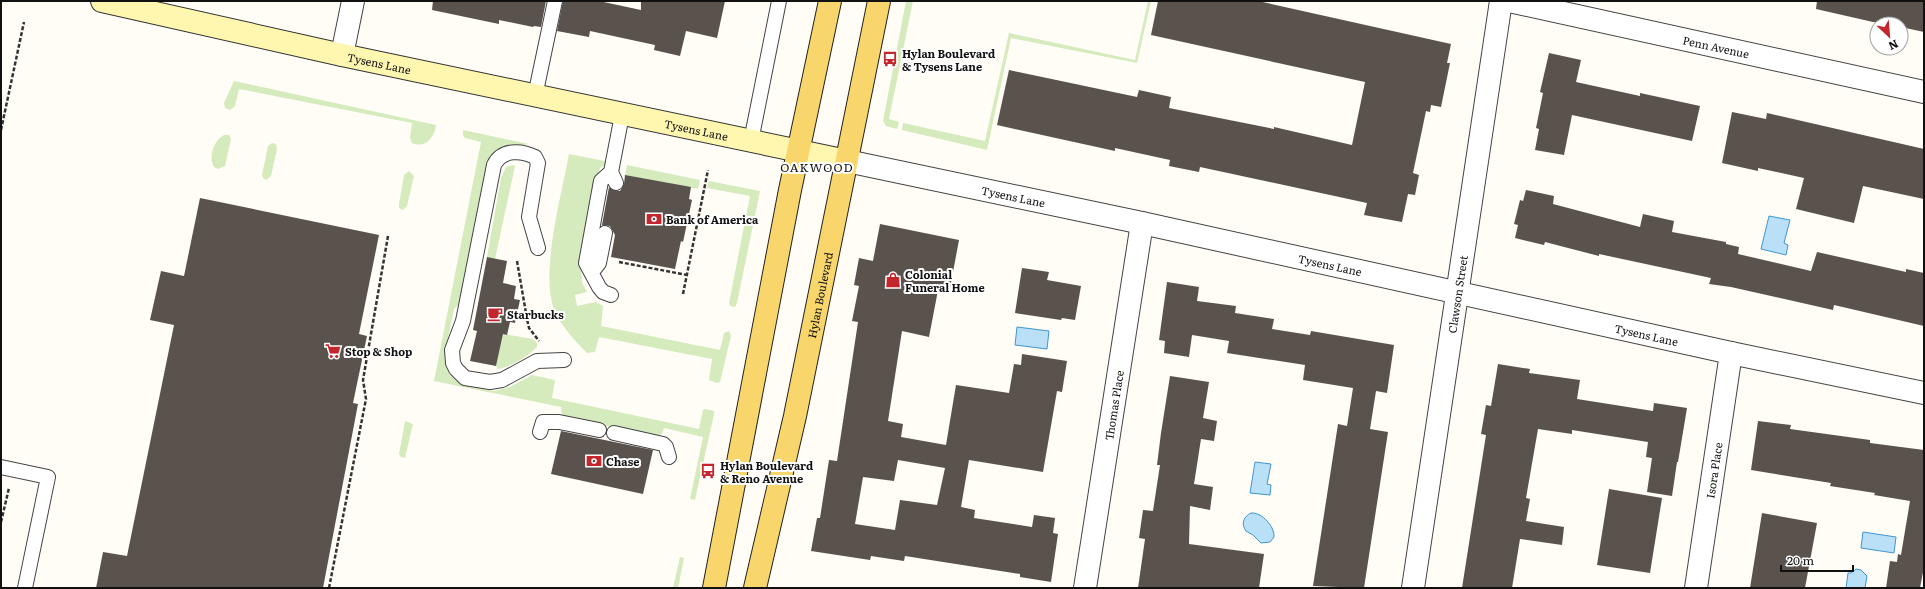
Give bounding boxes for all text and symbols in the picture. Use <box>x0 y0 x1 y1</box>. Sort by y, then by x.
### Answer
north arrow <box>1869 16 1909 56</box>
street label: Penn Avenue <box>1681 31 1751 62</box>
text: N <box>1886 37 1901 55</box>
place label: Hylan Boulevard & Tysens Lane <box>902 45 995 74</box>
street label: Tysens Lane <box>346 48 413 77</box>
bus stop icon: Hylan Boulevard & Tysens Lane <box>881 50 899 68</box>
street label: Tysens Lane <box>663 115 730 144</box>
district label: OAKWOOD <box>780 158 854 176</box>
street label: Tysens Lane <box>980 181 1047 211</box>
bank icon: Bank of America <box>645 210 663 228</box>
place label: Bank of America <box>666 211 759 227</box>
street label: Hylan Boulevard <box>803 250 836 340</box>
street label: Tysens Lane <box>1297 250 1364 279</box>
street label: Clawson Street <box>1443 254 1471 334</box>
place label: Colonial Funeral Home <box>905 266 985 295</box>
shop icon: Colonial Funeral Home <box>884 271 902 289</box>
cafe icon: Starbucks <box>486 305 504 323</box>
place label: Starbucks <box>507 306 564 322</box>
street label: Tysens Lane <box>1613 320 1680 349</box>
supermarket icon: Stop & Shop <box>324 342 342 360</box>
place label: Stop & Shop <box>345 343 412 359</box>
street label: Thomas Place <box>1100 369 1127 441</box>
street label: Isora Place <box>1701 441 1726 499</box>
bank icon: Chase <box>585 452 603 470</box>
place label: Chase <box>606 453 639 469</box>
place label: Hylan Boulevard & Reno Avenue <box>720 457 813 486</box>
bus stop icon: Hylan Boulevard & Reno Avenue <box>699 462 717 480</box>
scale bar <box>1781 547 1853 573</box>
text: 20 m <box>1787 551 1814 569</box>

